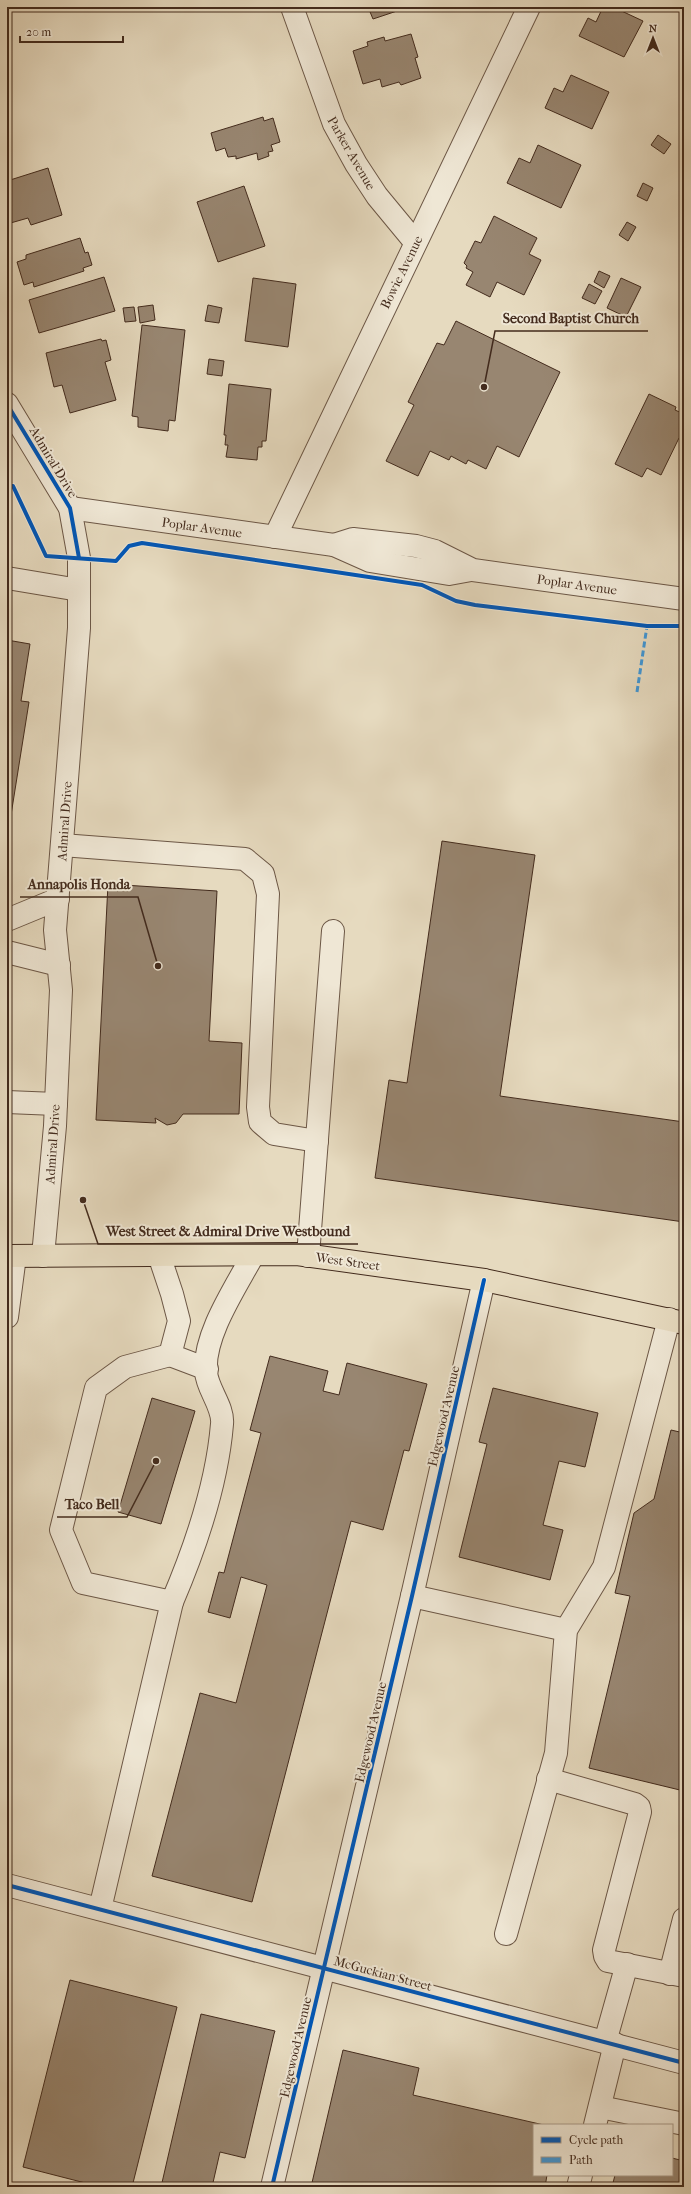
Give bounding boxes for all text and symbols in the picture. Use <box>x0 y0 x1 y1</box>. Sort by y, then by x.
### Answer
scale bar <box>20 18 123 44</box>
north arrow <box>633 18 673 58</box>
text: N <box>649 22 658 35</box>
text: 20 m <box>26 25 51 39</box>
street label: Parker Avenue <box>324 114 379 193</box>
street label: Bowie Avenue <box>377 233 426 311</box>
callout: Second Baptist Church <box>495 305 648 331</box>
text: Second Baptist Church <box>503 310 640 327</box>
street label: Admiral Drive <box>26 423 81 501</box>
street label: Poplar Avenue <box>161 514 244 541</box>
street label: Poplar Avenue <box>536 571 619 598</box>
street label: Admiral Drive <box>54 780 75 862</box>
callout: Annapolis Honda <box>20 871 138 897</box>
text: Annapolis Honda <box>27 876 131 893</box>
street label: Admiral Drive <box>42 1103 63 1185</box>
callout: West Street & Admiral Drive Westbound <box>98 1218 358 1244</box>
text: West Street & Admiral Drive Westbound <box>105 1223 351 1240</box>
street label: West Street <box>314 1249 381 1273</box>
street label: Edgewood Avenue <box>425 1364 462 1468</box>
callout: Taco Bell <box>57 1491 127 1517</box>
text: Taco Bell <box>64 1496 119 1513</box>
street label: Edgewood Avenue <box>352 1680 389 1784</box>
street label: McGuckian Street <box>332 1953 434 1994</box>
street label: Edgewood Avenue <box>277 1995 314 2099</box>
legend <box>533 2124 673 2176</box>
text: Cycle path <box>569 2133 624 2147</box>
text: Path <box>569 2153 593 2167</box>

